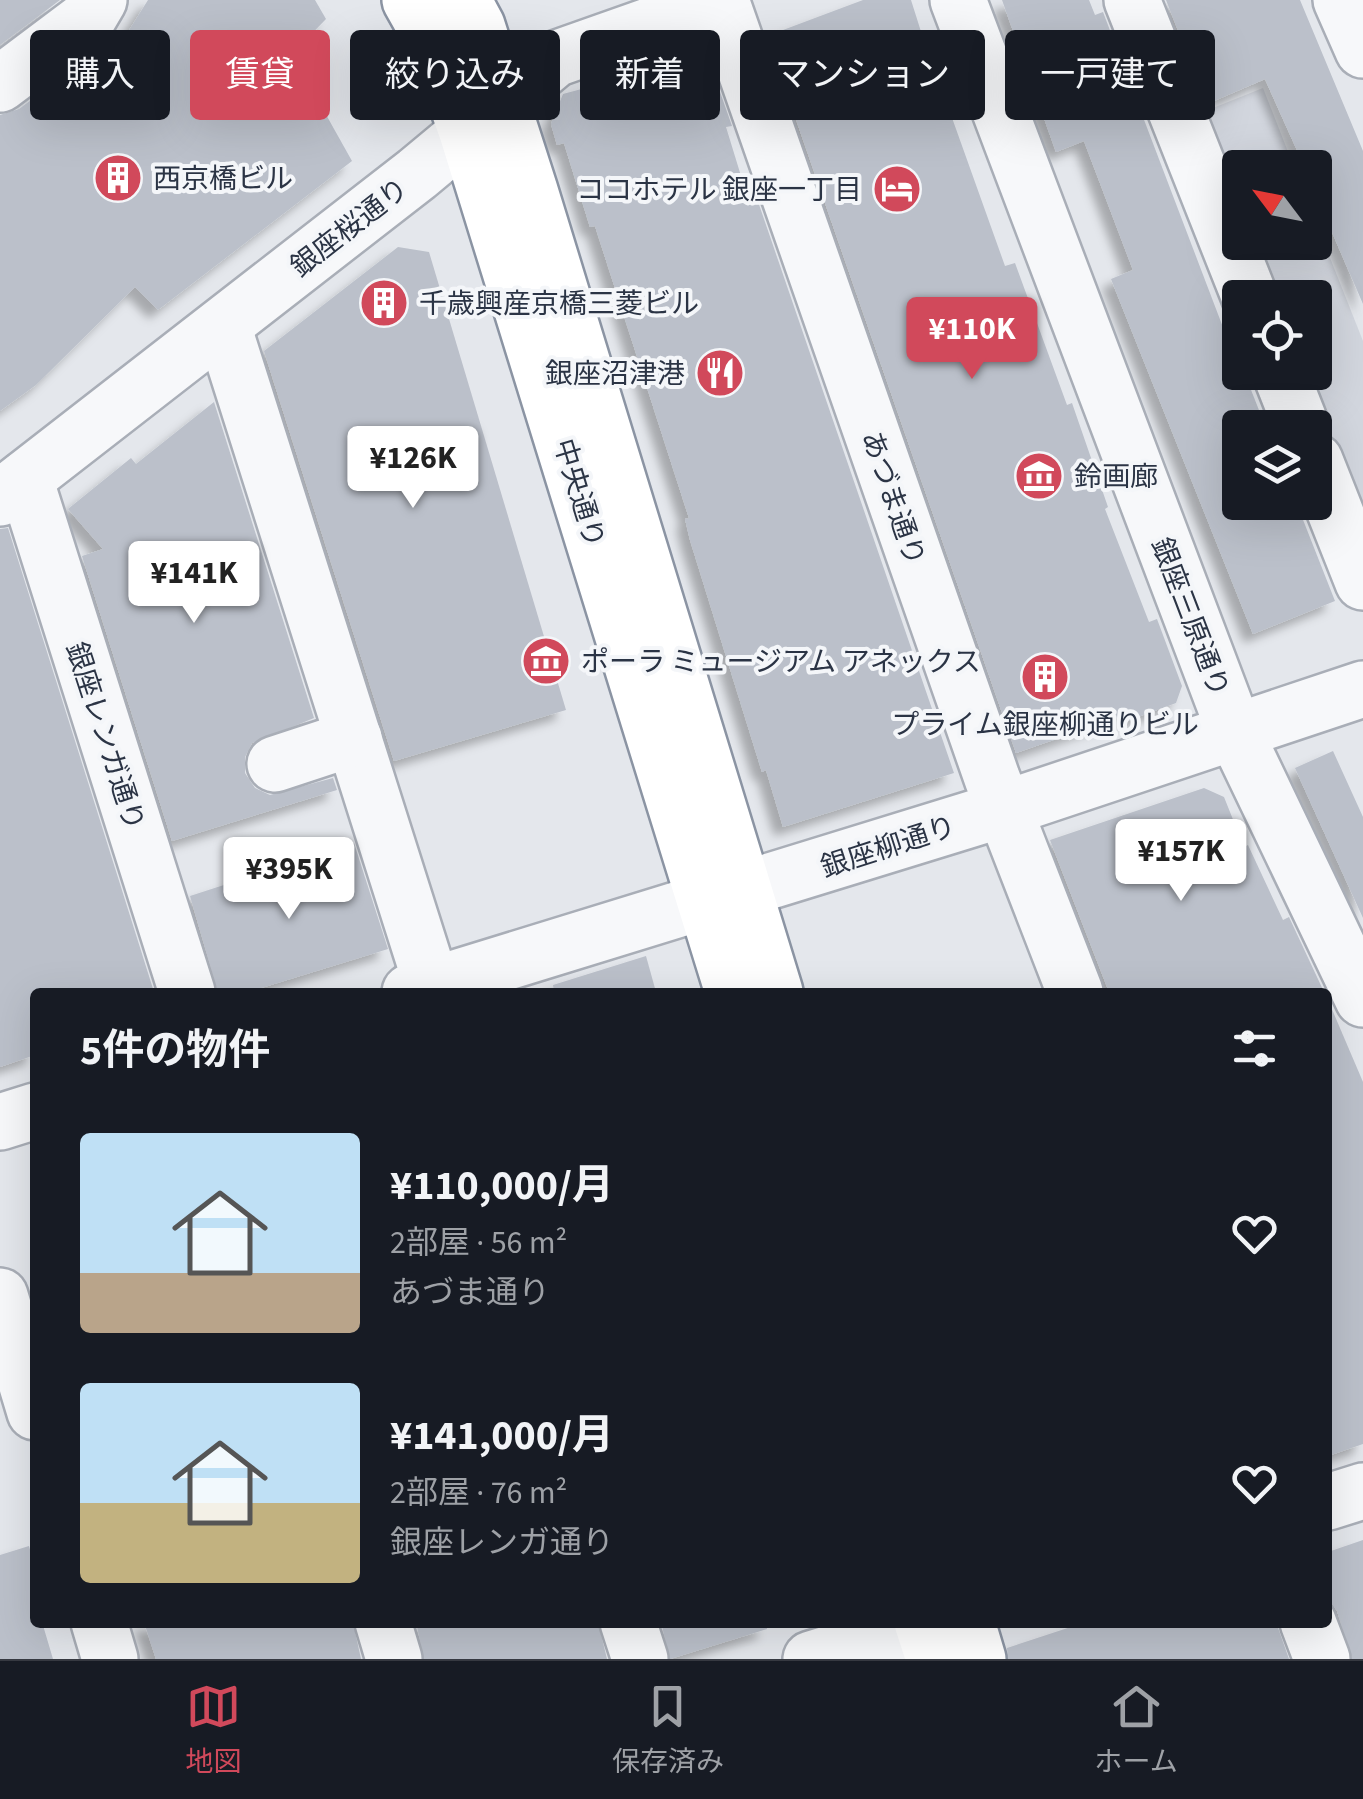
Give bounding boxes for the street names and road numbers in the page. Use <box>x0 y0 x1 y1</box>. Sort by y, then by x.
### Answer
street label: 銀座桜通り <box>282 169 417 287</box>
street label: あづま通り <box>851 426 935 571</box>
street label: 中央通り <box>544 434 615 553</box>
street label: 銀座三原通り <box>1141 532 1239 703</box>
street label: 銀座レンガ通り <box>56 637 154 836</box>
street label: 銀座柳通り <box>816 806 961 888</box>

